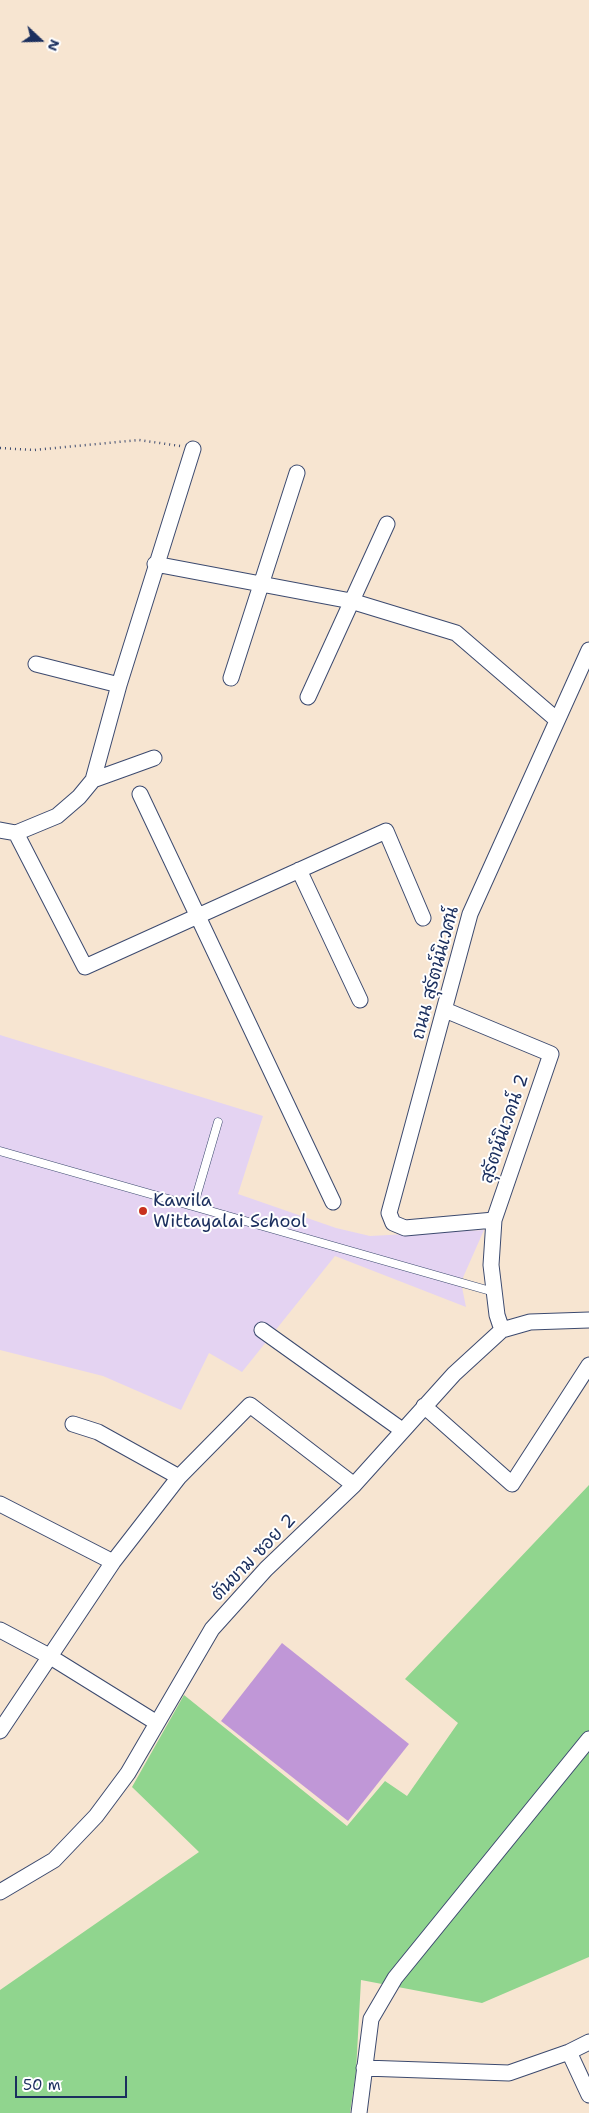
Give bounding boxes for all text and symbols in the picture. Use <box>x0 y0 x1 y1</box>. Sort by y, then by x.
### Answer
north arrow <box>15 15 65 65</box>
text: N <box>44 37 64 54</box>
street label: ถนน สุรัตน์นิเวศน์ <box>408 904 464 1042</box>
street label: สุรัตน์นิเวคน์ 2 <box>476 1072 534 1186</box>
place label: Kawila Wittayalai School <box>153 1190 307 1232</box>
marker: Kawila Wittayalai School <box>137 1205 149 1217</box>
street label: ตันขาม ซอย 2 <box>207 1510 301 1606</box>
scale bar <box>18 2066 130 2098</box>
text: 50 m <box>23 2075 61 2095</box>

